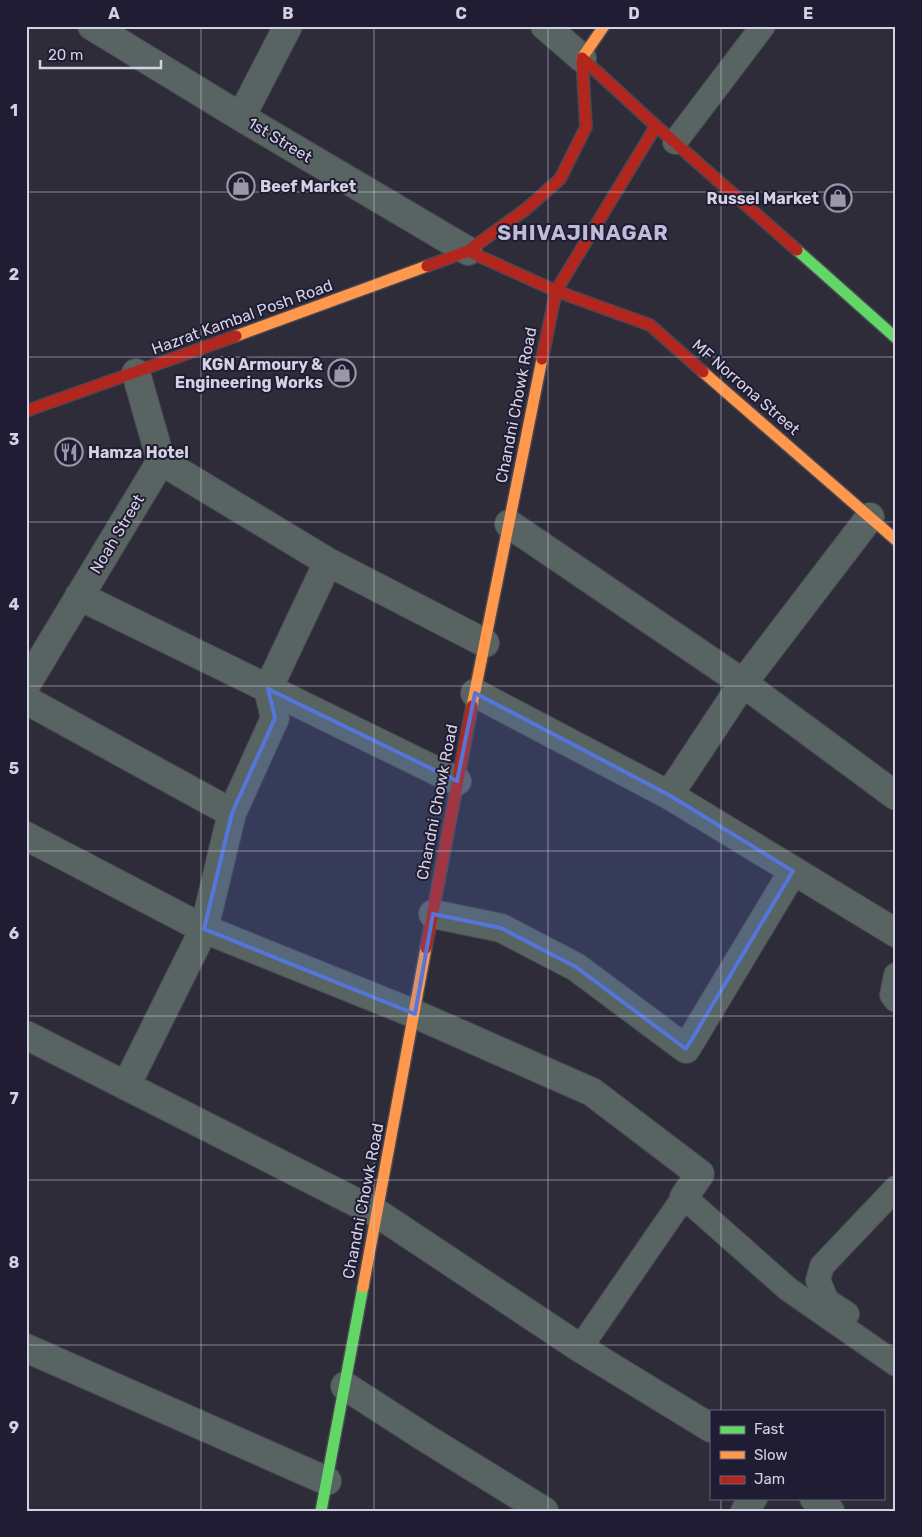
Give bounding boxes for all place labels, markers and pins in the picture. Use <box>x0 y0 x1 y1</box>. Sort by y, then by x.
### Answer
shop icon: Beef Market <box>226 171 256 201</box>
place label: Beef Market <box>260 177 357 196</box>
shop icon: Russel Market <box>823 183 853 213</box>
place label: Russel Market <box>707 189 820 208</box>
place label: KGN Armoury & Engineering Works <box>175 355 323 392</box>
shop icon: KGN Armoury & Engineering Works <box>327 358 357 388</box>
restaurant icon: Hamza Hotel <box>54 437 84 467</box>
place label: Hamza Hotel <box>88 443 189 462</box>

